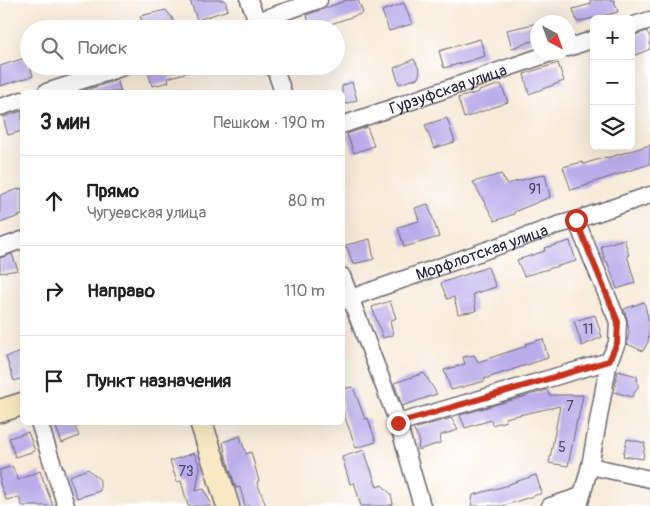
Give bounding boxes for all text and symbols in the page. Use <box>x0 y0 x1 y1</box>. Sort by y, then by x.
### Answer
north arrow <box>530 15 575 60</box>
map controls <box>590 15 635 150</box>
button: + <box>590 15 635 60</box>
search box <box>20 20 345 75</box>
icon: search <box>38 34 66 62</box>
text: Поиск <box>78 36 128 60</box>
street label: Гурзуфская улица <box>387 60 509 119</box>
button: − <box>590 60 635 105</box>
button: layers <box>590 105 635 150</box>
text: 3 мин <box>40 109 90 136</box>
text: Пешком · 190 m <box>214 113 325 133</box>
text: Прямо <box>87 179 139 203</box>
house number: 91 <box>529 181 541 198</box>
icon: ahead <box>40 187 68 215</box>
text: 80 m <box>288 191 325 211</box>
text: Чугуевская улица <box>87 203 206 223</box>
route start <box>565 209 588 232</box>
street label: Морфлотская улица <box>413 220 551 285</box>
icon: right <box>40 277 68 305</box>
text: Направо <box>87 279 155 303</box>
text: 110 m <box>284 281 325 301</box>
house number: 11 <box>583 321 593 338</box>
icon: arrive <box>40 367 68 395</box>
text: Пункт назначения <box>87 369 231 393</box>
house number: 7 <box>566 398 574 415</box>
route end <box>387 412 410 435</box>
house number: 5 <box>558 439 566 456</box>
house number: 73 <box>178 463 194 480</box>

